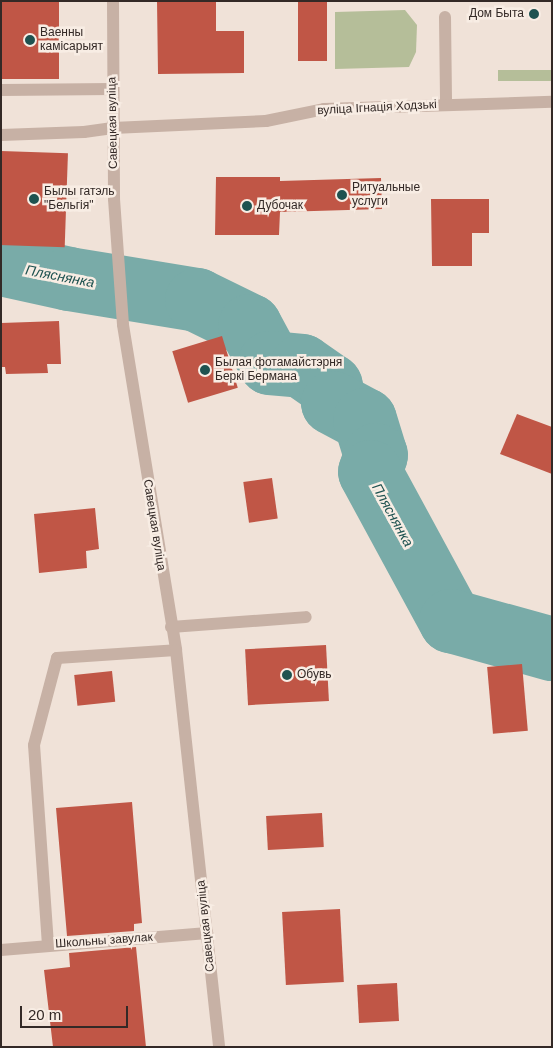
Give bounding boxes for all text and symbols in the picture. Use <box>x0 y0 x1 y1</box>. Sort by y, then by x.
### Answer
place label: Дом Быта <box>469 7 524 21</box>
marker: Дом Быта <box>528 8 540 20</box>
place label: Ваенны камісарыят <box>40 26 103 54</box>
marker: Ваенны камісарыят <box>24 34 36 46</box>
street label: Савецкая вуліца <box>105 77 121 169</box>
street label: вуліца Ігнація Ходзькі <box>317 98 437 118</box>
place label: Ритуальные услуги <box>352 181 420 209</box>
place label: Былы гатэль "Бельгія" <box>44 185 115 213</box>
marker: Ритуальные услуги <box>336 189 348 201</box>
marker: Былы гатэль "Бельгія" <box>28 193 40 205</box>
place label: Дубочак <box>257 199 303 213</box>
marker: Дубочак <box>241 200 253 212</box>
water label: Пляснянка <box>24 261 96 291</box>
place label: Былая фотамайстэрня Беркі Бермана <box>215 356 342 384</box>
marker: Былая фотамайстэрня Беркі Бермана <box>199 364 211 376</box>
street label: Савецкая вуліца <box>140 478 168 572</box>
water label: Пляснянка <box>369 480 417 550</box>
place label: Обувь <box>297 668 332 682</box>
marker: Обувь <box>281 669 293 681</box>
street label: Савецкая вуліца <box>194 879 218 973</box>
street label: Школьны завулак <box>55 930 153 952</box>
scale bar <box>22 996 130 1028</box>
text: 20 m <box>28 1006 61 1023</box>

